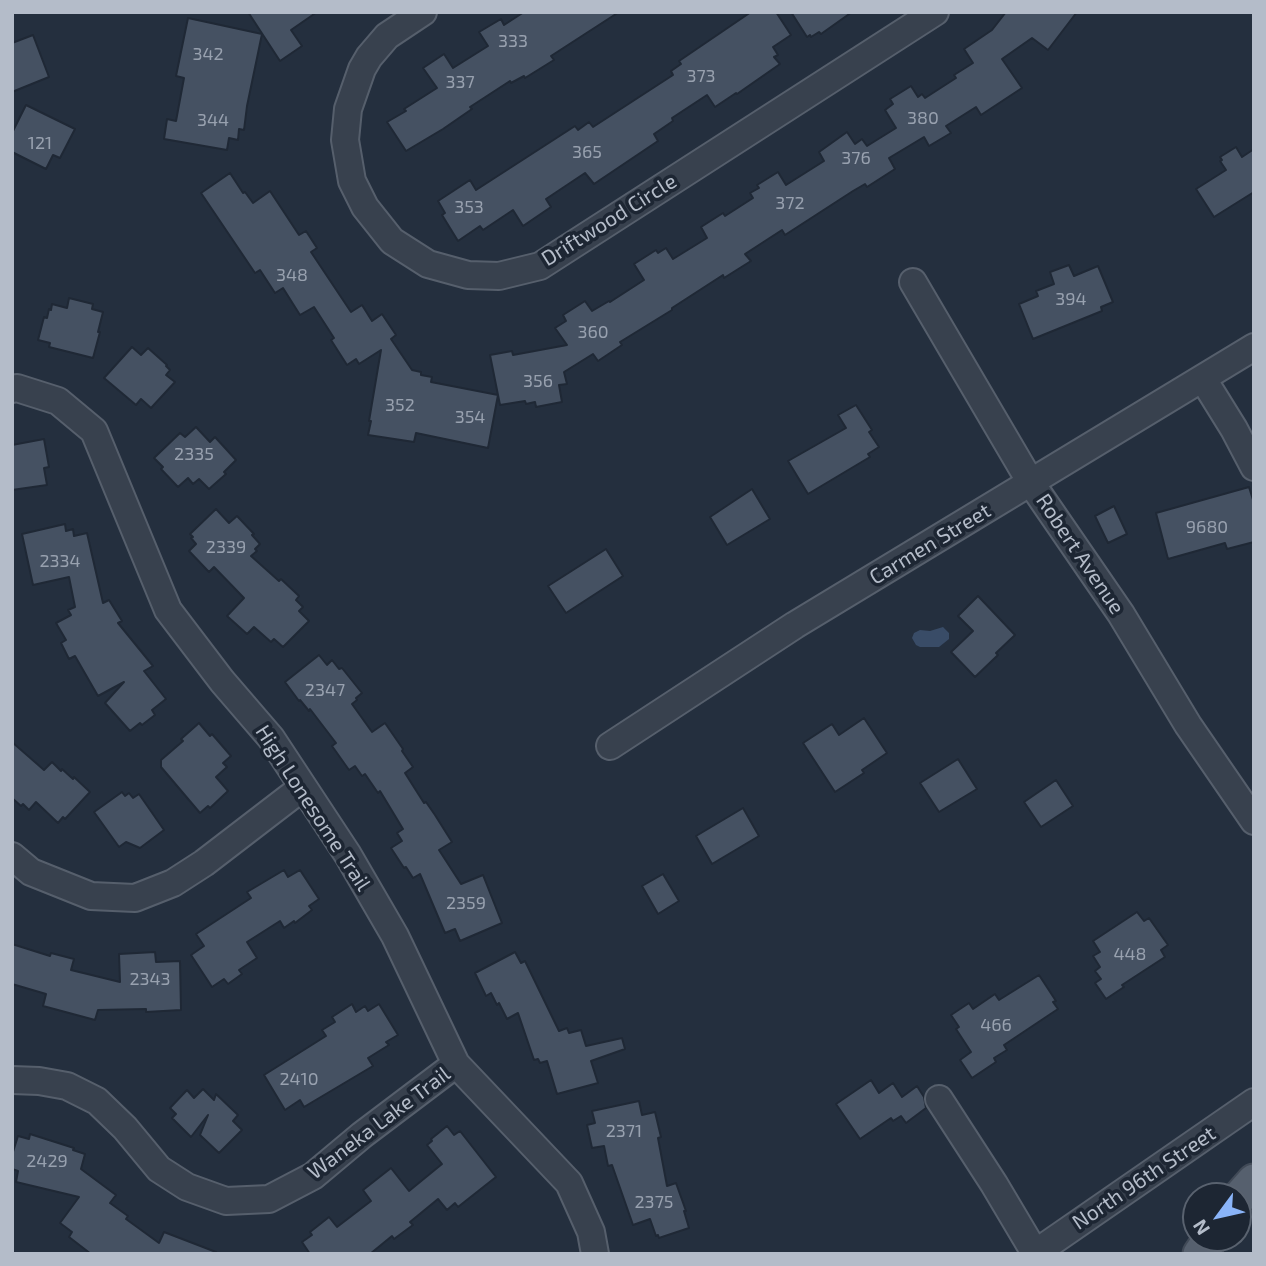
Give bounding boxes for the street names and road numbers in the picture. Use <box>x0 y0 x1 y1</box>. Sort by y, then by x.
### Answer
street label: Driftwood Circle <box>537 168 681 272</box>
street label: Robert Avenue <box>1031 489 1129 619</box>
street label: Carmen Street <box>865 498 995 590</box>
street label: High Lonesome Trail <box>250 720 376 896</box>
street label: Waneka Lake Trail <box>303 1061 455 1185</box>
street label: North 96th Street <box>1068 1121 1220 1235</box>

